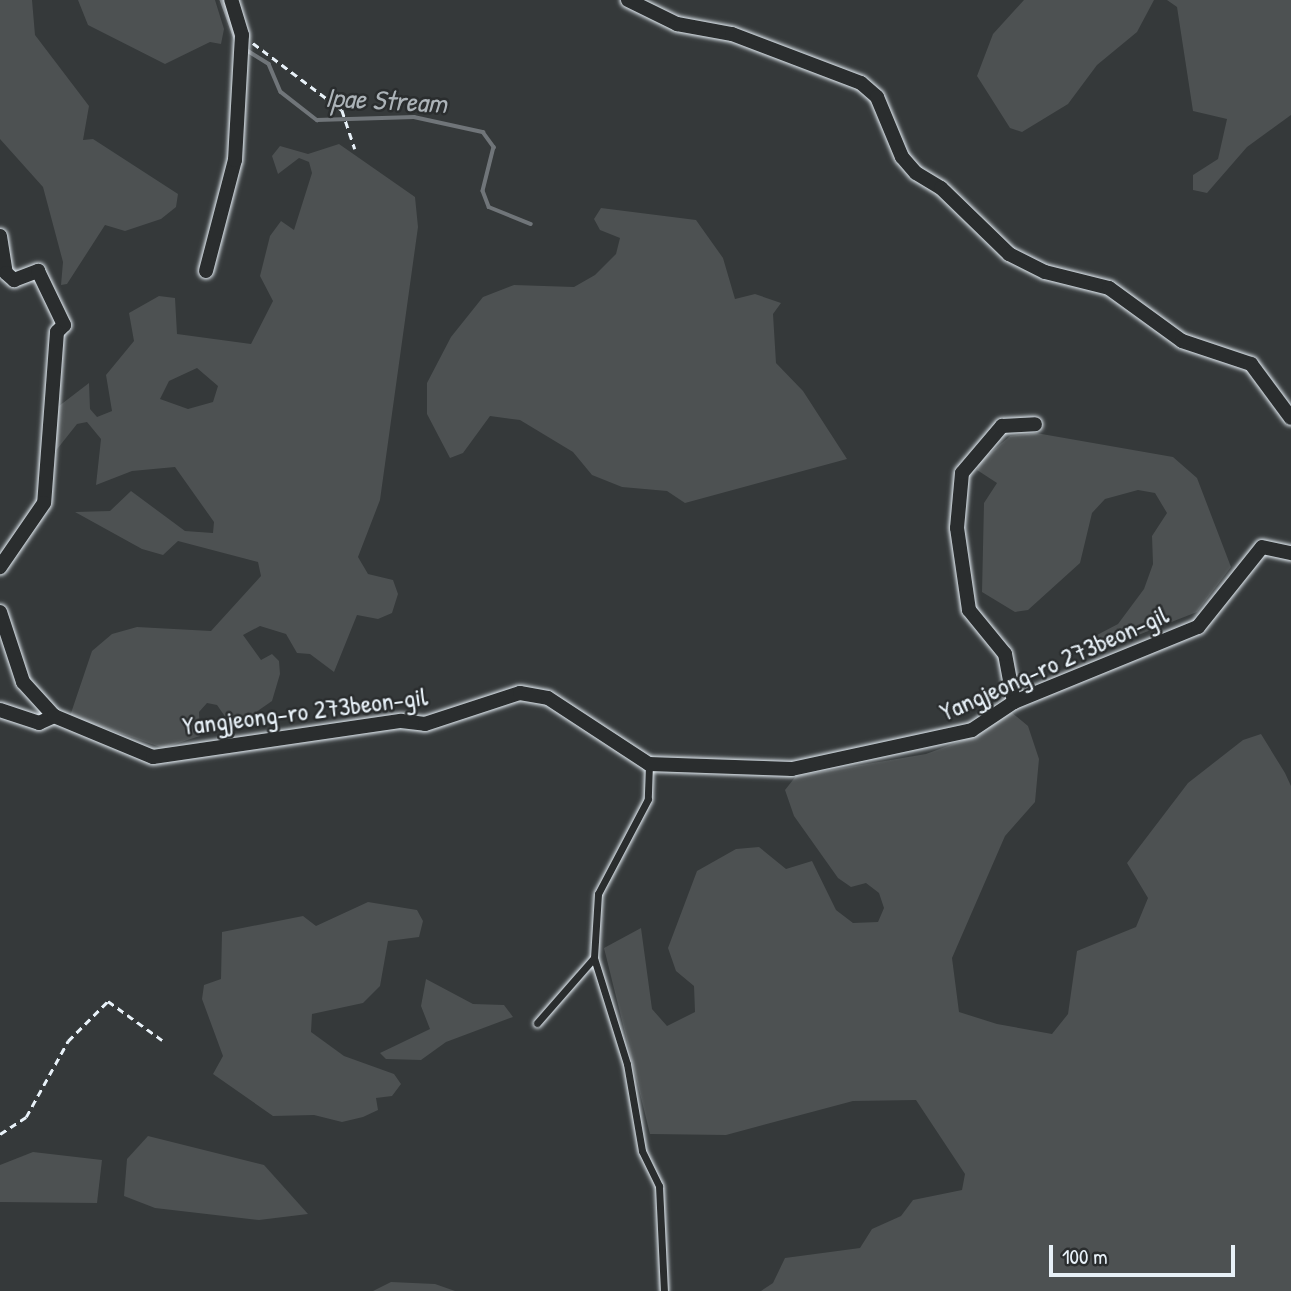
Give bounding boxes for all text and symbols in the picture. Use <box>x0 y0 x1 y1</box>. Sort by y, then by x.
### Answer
water label: Ipae Stream <box>324 80 448 120</box>
street label: Yangjeong-ro 273beon-gil <box>935 599 1173 727</box>
street label: Yangjeong-ro 273beon-gil <box>181 680 429 742</box>
scale bar <box>1053 1232 1238 1276</box>
text: 100 m <box>1062 1242 1108 1271</box>

